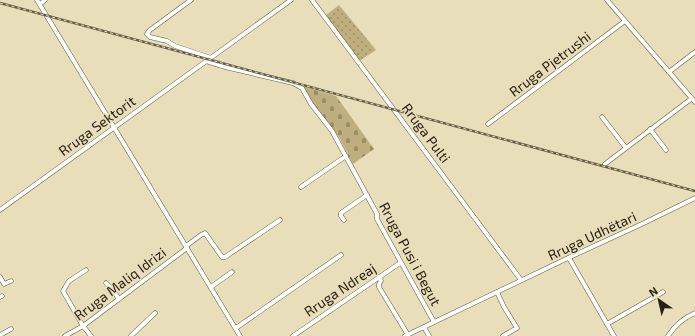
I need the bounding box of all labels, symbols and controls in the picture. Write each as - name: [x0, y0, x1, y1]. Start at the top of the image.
- street label: Rruga Pjetrushi: [506, 27, 594, 100]
- street label: Rruga Sektorit: [55, 92, 139, 159]
- street label: Rruga Pulti: [399, 100, 454, 166]
- street label: Rruga Pusi i Begut: [376, 199, 445, 308]
- street label: Rruga Udhëtari: [545, 208, 639, 264]
- street label: Rruga Maliq Idrizi: [70, 243, 169, 324]
- street label: Rruga Ndreaj: [301, 259, 379, 320]
- north arrow: [639, 280, 679, 320]
- text: N: [646, 284, 660, 299]

